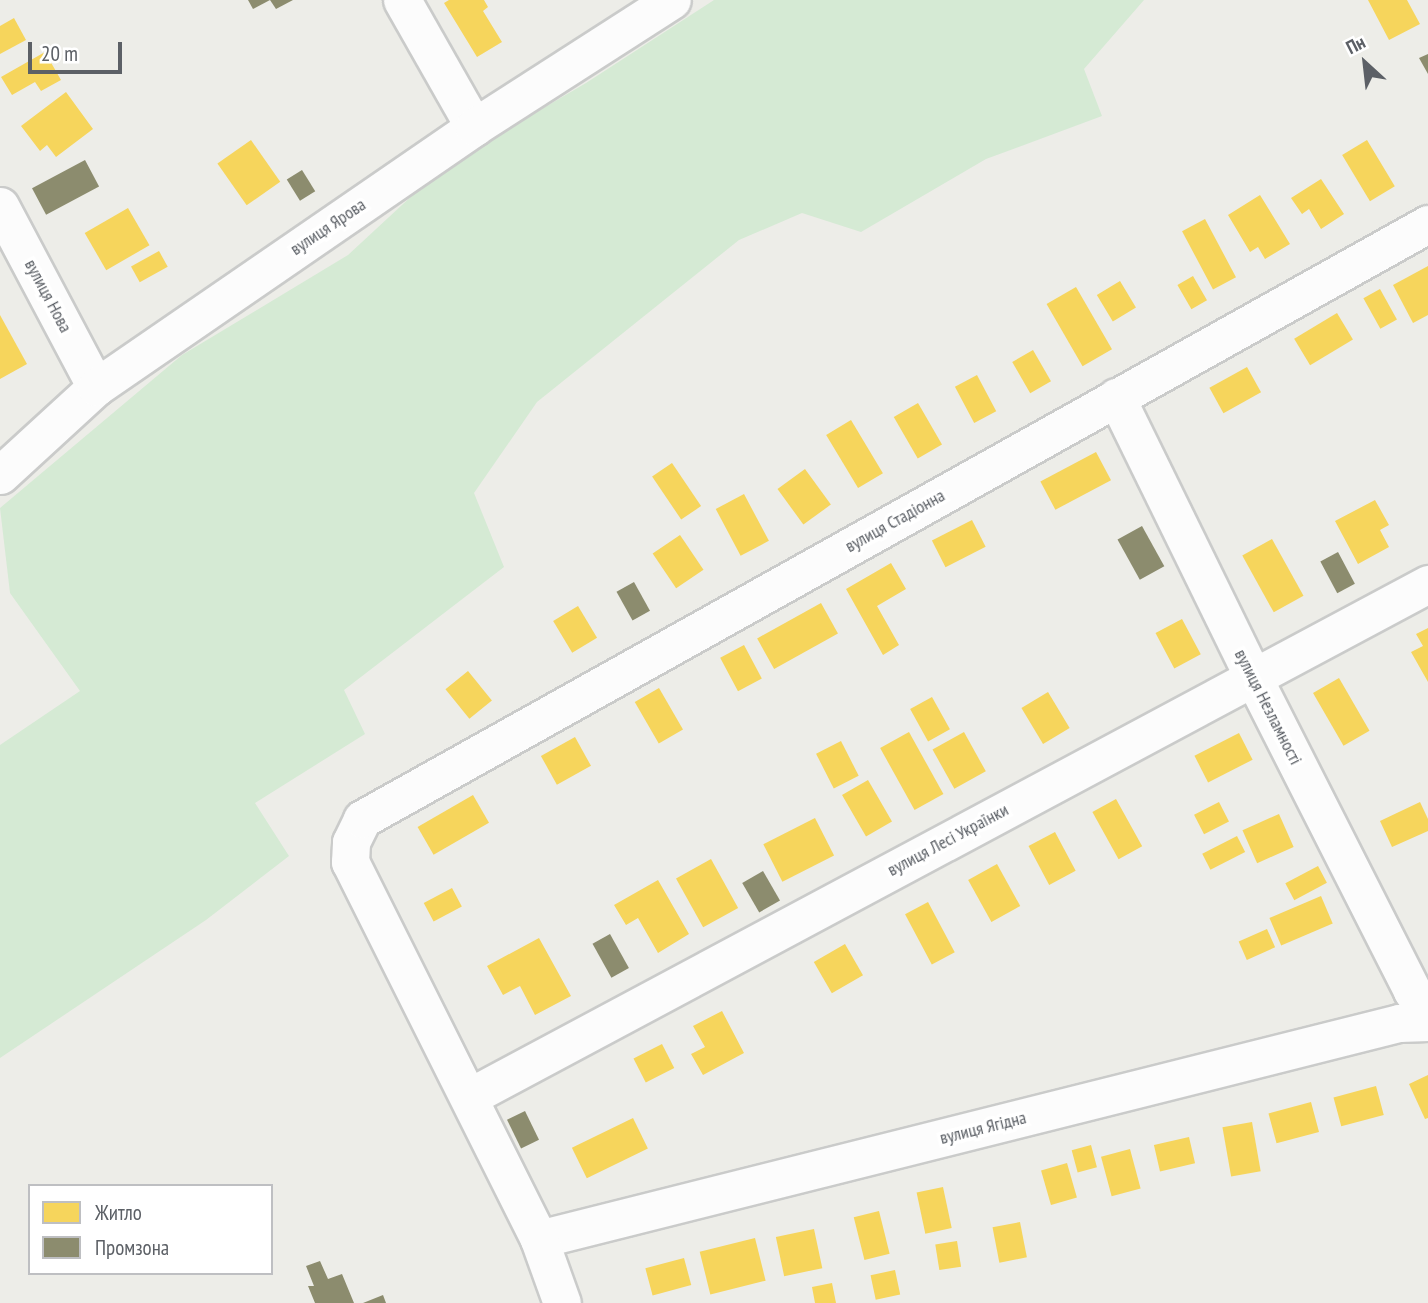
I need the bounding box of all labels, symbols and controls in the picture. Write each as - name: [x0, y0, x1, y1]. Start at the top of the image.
- scale bar: [32, 28, 126, 72]
- north arrow: [1330, 28, 1400, 98]
- text: Пн: [1342, 29, 1369, 59]
- text: 20 m: [41, 40, 78, 67]
- street label: вулиця Ярова: [286, 194, 370, 260]
- street label: вулиця Нова: [20, 256, 76, 336]
- street label: вулиця Стадіонна: [841, 485, 949, 557]
- street label: вулиця Незламності: [1230, 646, 1306, 768]
- street label: вулиця Лесі Українки: [884, 799, 1012, 881]
- street label: вулиця Ягідна: [938, 1107, 1028, 1149]
- legend: [28, 1184, 273, 1275]
- text: Житло: [95, 1199, 142, 1226]
- text: Промзона: [95, 1234, 169, 1261]

